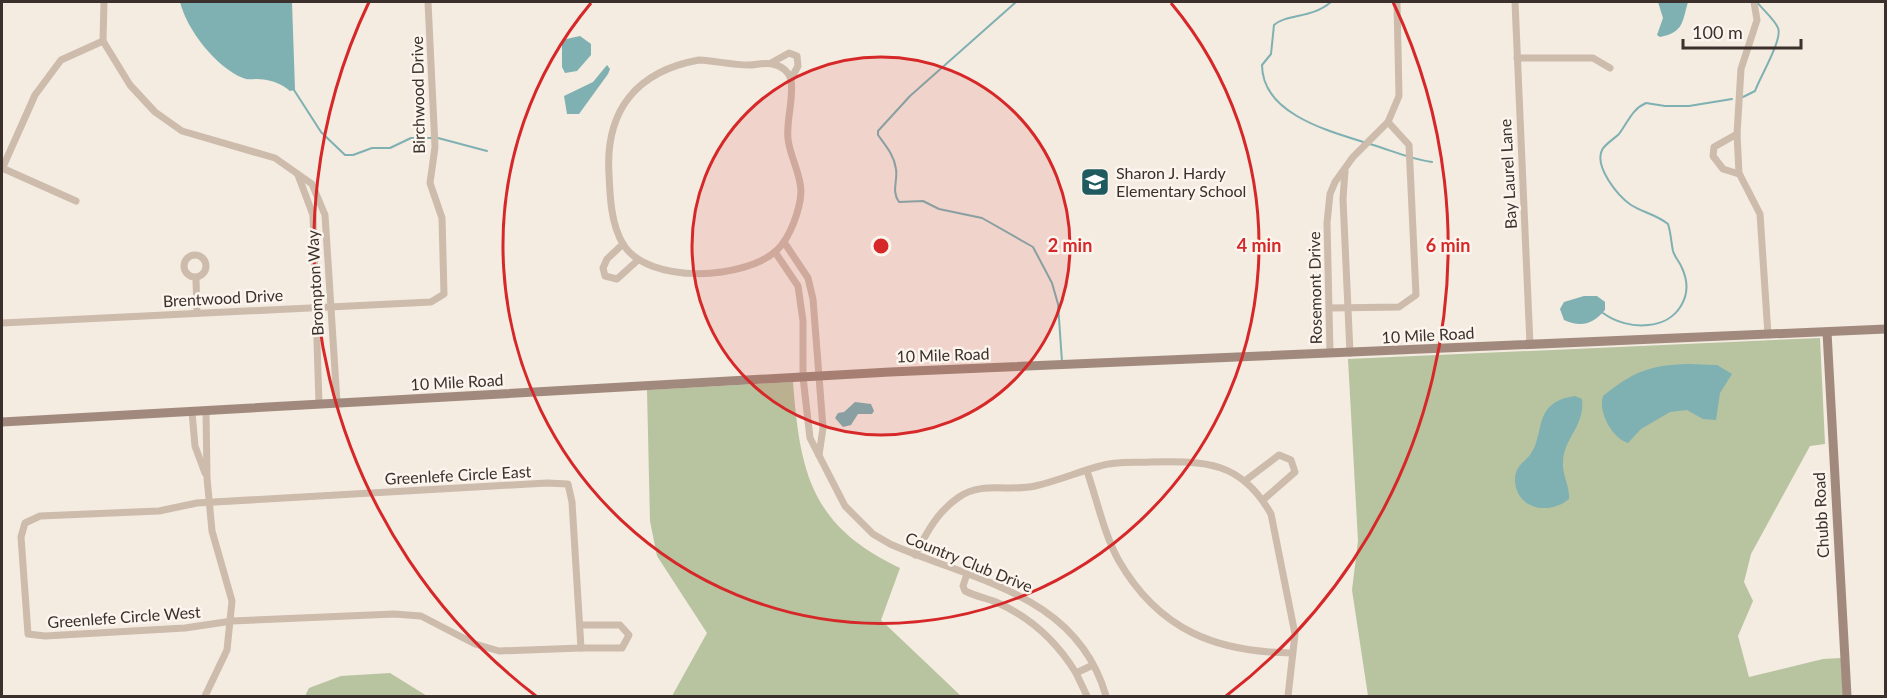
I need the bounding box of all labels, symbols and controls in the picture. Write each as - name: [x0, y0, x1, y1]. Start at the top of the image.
- scale bar: [1683, 12, 1802, 50]
- text: 100 m: [1692, 21, 1743, 43]
- street label: Birchwood Drive: [407, 36, 428, 154]
- street label: Bay Laurel Lane: [1495, 118, 1520, 230]
- place label: Sharon J. Hardy Elementary School: [1116, 163, 1246, 200]
- school or university icon: Sharon J. Hardy Elementary School: [1079, 166, 1111, 198]
- street label: Brompton Way: [302, 229, 327, 336]
- street label: Rosemont Drive: [1304, 231, 1325, 345]
- text: 2 min: [1048, 234, 1092, 256]
- text: 4 min: [1237, 234, 1281, 256]
- text: 6 min: [1426, 234, 1470, 256]
- centre of rings: [871, 236, 891, 256]
- street label: Brentwood Drive: [162, 285, 284, 310]
- street label: 10 Mile Road: [1381, 323, 1475, 346]
- street label: 10 Mile Road: [896, 343, 990, 366]
- street label: 10 Mile Road: [410, 370, 504, 393]
- street label: Greenlefe Circle East: [384, 461, 532, 488]
- street label: Chubb Road: [1809, 472, 1832, 558]
- street label: Country Club Drive: [903, 527, 1036, 596]
- street label: Greenlefe Circle West: [47, 602, 201, 631]

